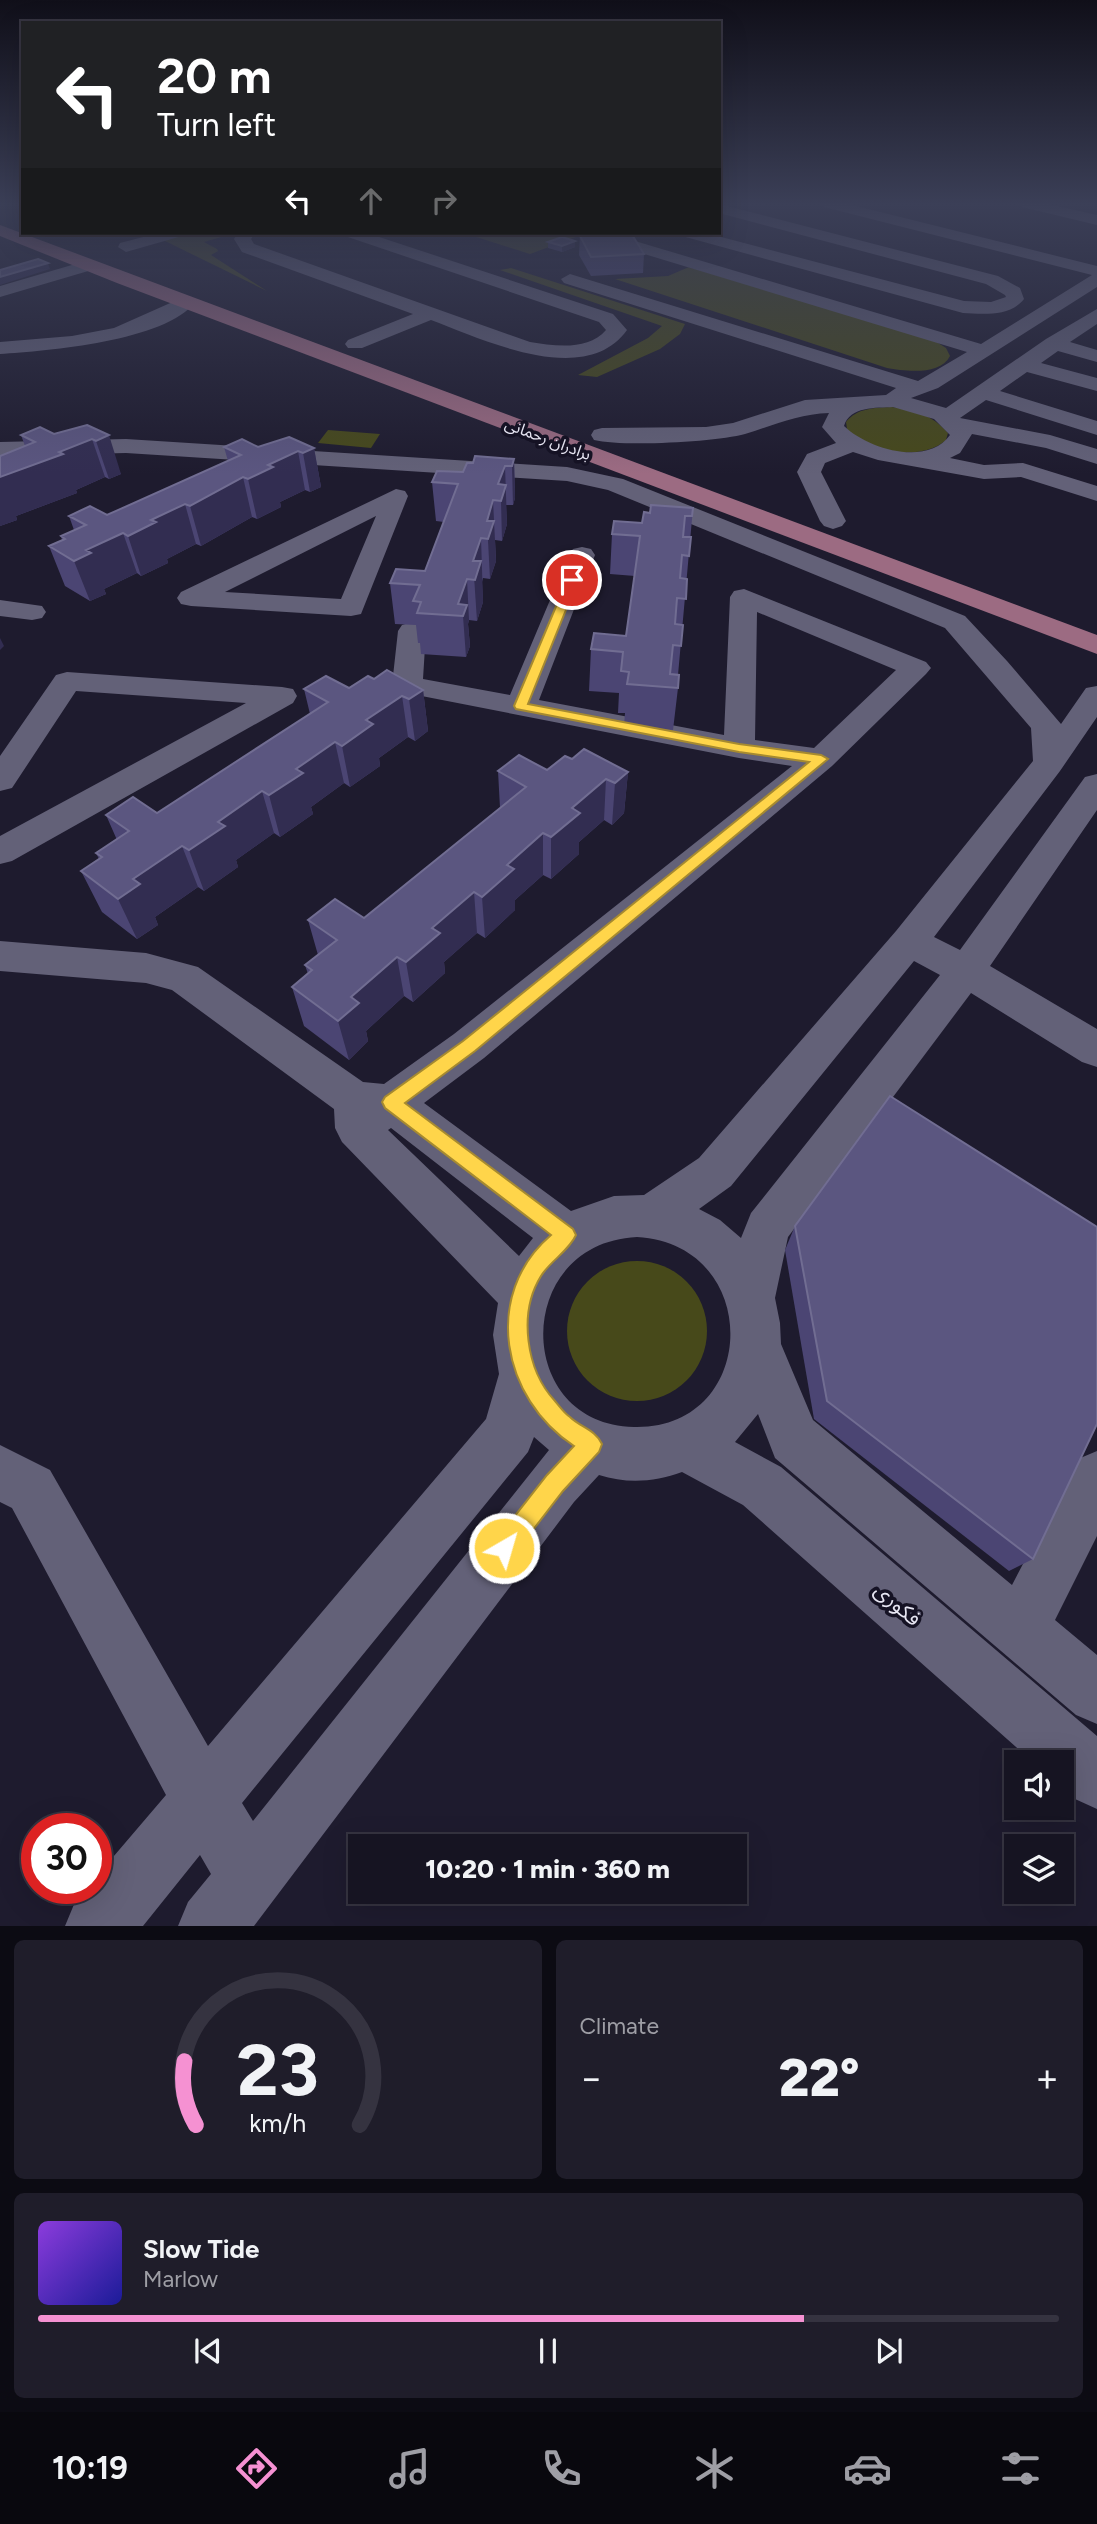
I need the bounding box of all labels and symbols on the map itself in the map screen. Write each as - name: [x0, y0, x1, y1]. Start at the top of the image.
- street label: برادران رحمانی: [502, 414, 594, 464]
- pin: [542, 550, 602, 610]
- position arrow: [467, 1511, 541, 1585]
- street label: فکوری: [870, 1577, 926, 1631]
- speed limit sign: 30: [21, 1813, 112, 1904]

